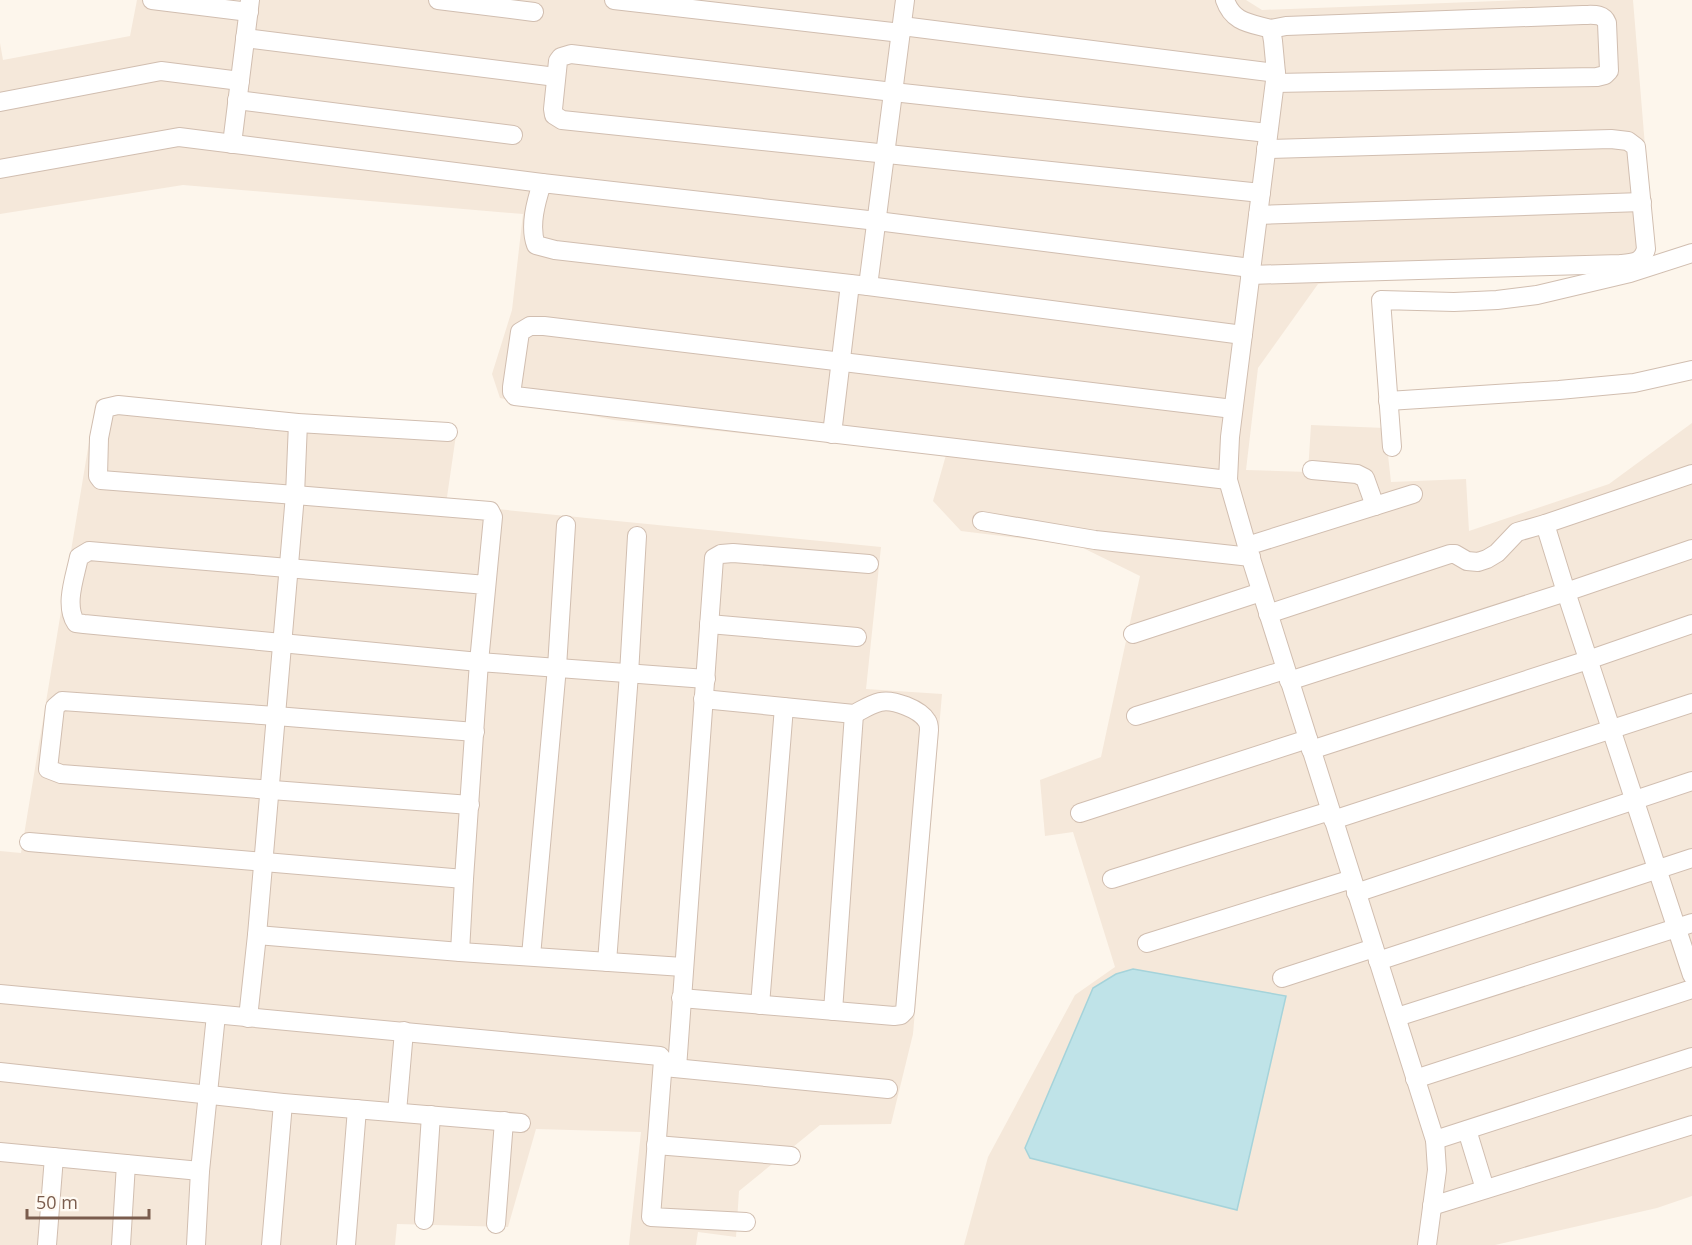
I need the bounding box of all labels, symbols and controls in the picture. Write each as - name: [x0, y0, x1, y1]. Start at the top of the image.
- scale bar: [27, 1182, 148, 1220]
- text: 50 m: [36, 1190, 78, 1214]

